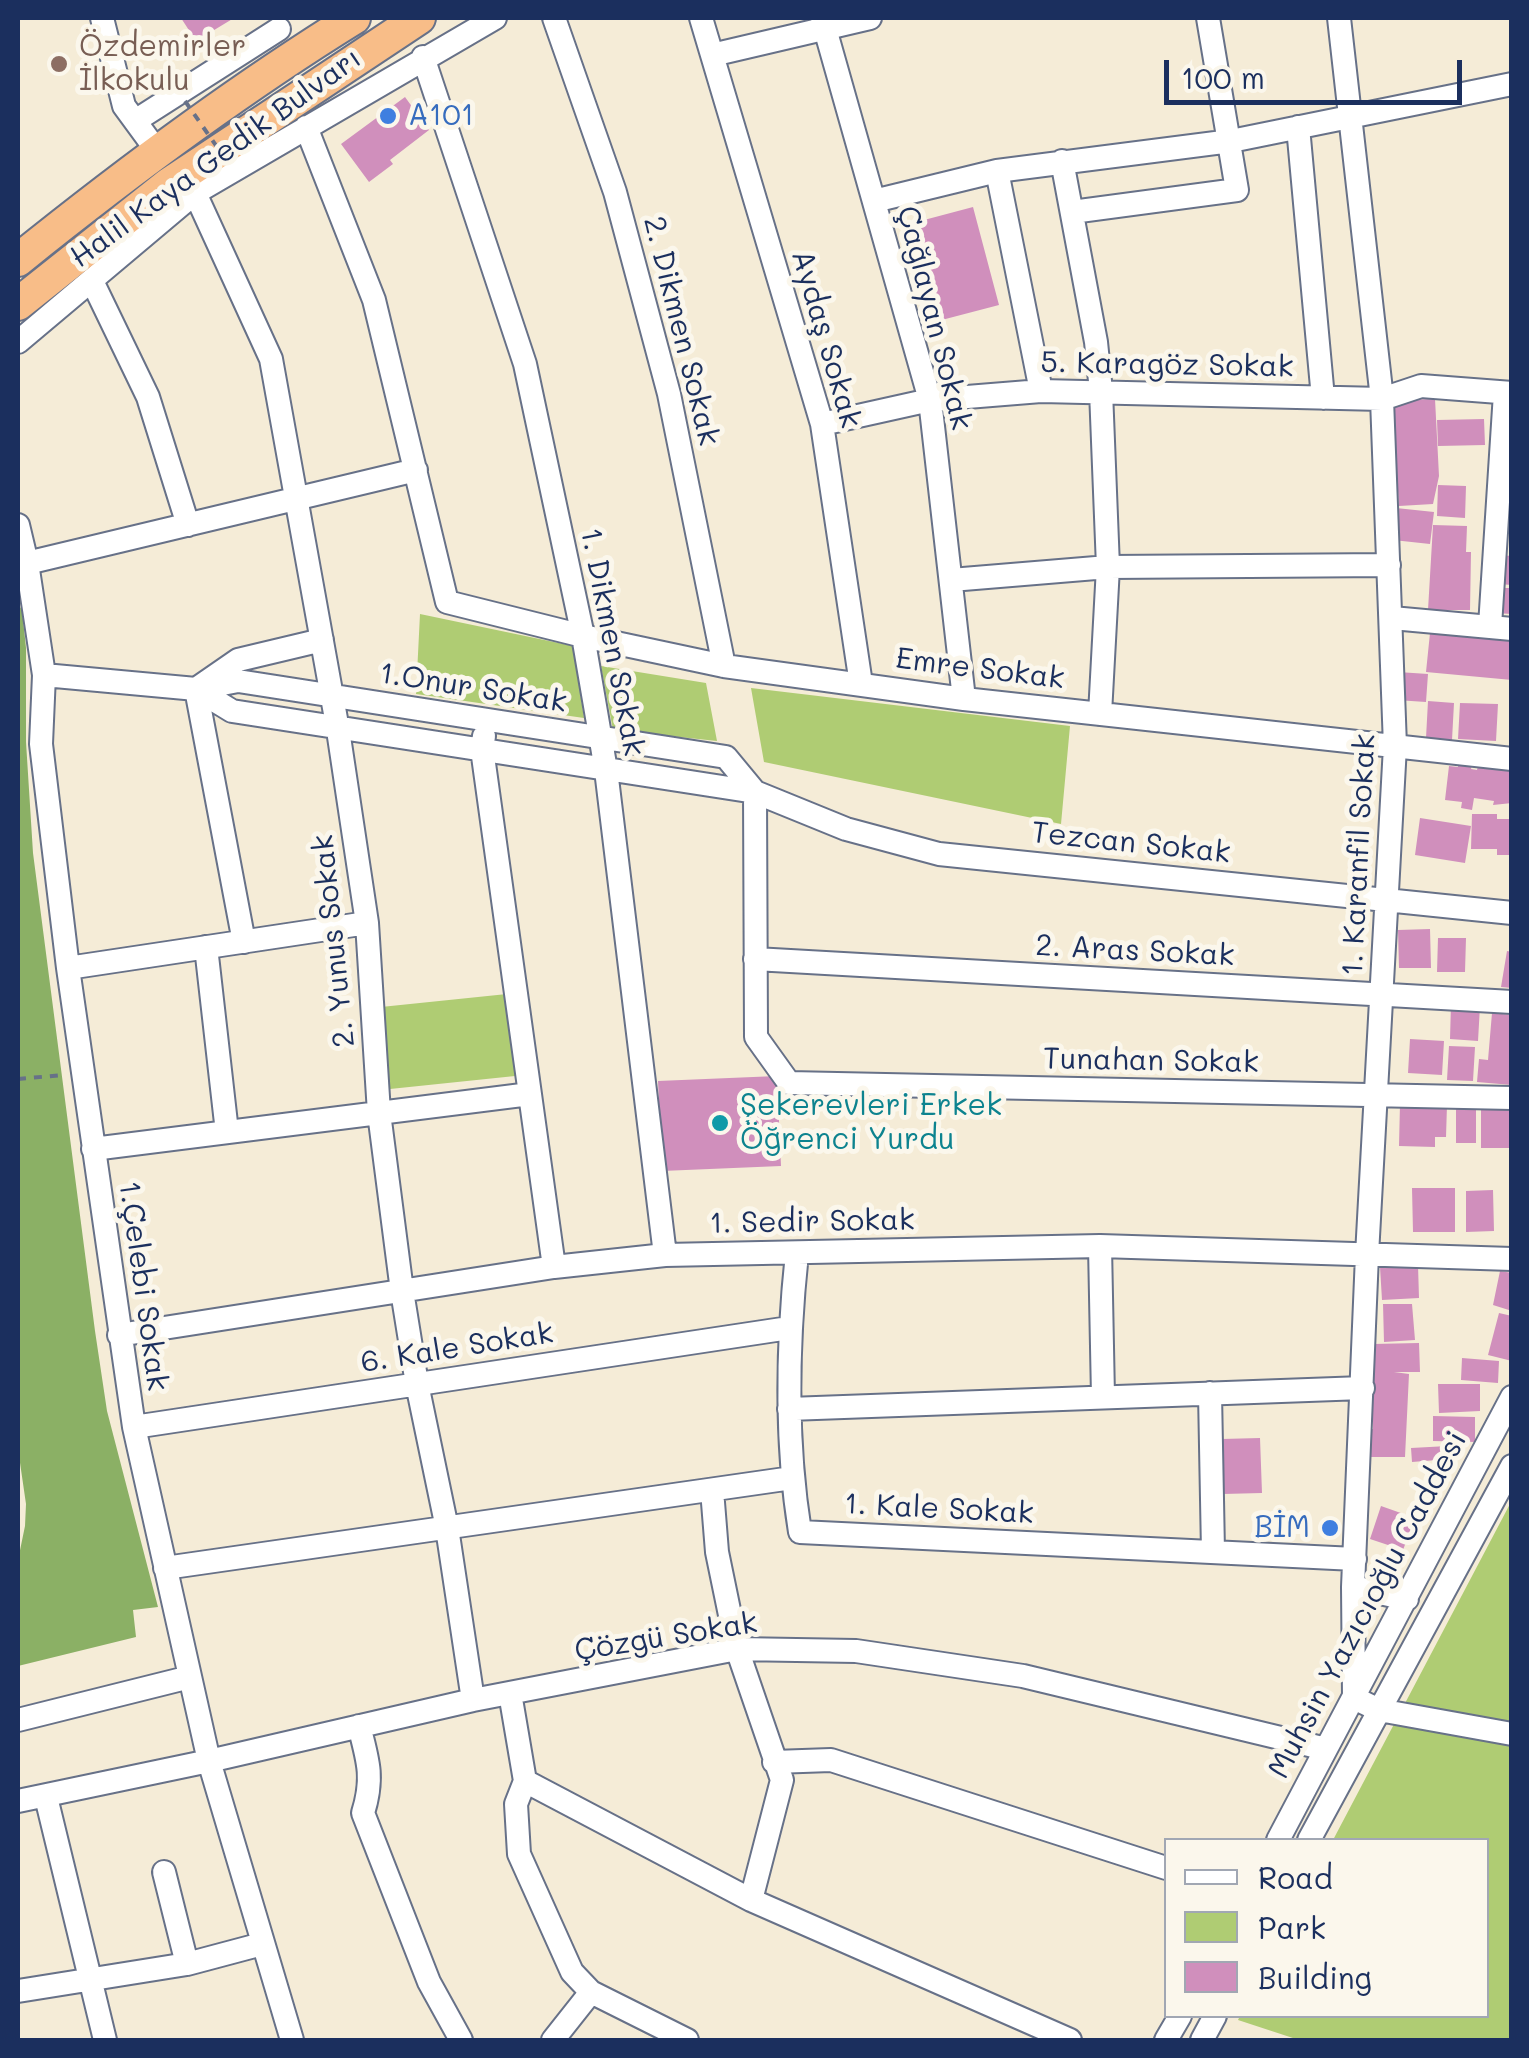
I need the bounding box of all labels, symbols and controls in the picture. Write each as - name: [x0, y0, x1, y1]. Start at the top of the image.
- place label: Özdemirler İlkokulu: [79, 29, 246, 100]
- street label: Halil Kaya Gedik Bulvarı: [63, 40, 369, 276]
- scale bar: [1169, 40, 1466, 102]
- marker: Özdemirler İlkokulu: [48, 53, 70, 75]
- text: 100 m: [1181, 57, 1265, 97]
- place label: A101: [408, 98, 474, 134]
- marker: A101: [377, 105, 399, 127]
- street label: Çağlayan Sokak: [889, 202, 979, 434]
- street label: 2. Dikmen Sokak: [635, 213, 727, 449]
- street label: Aydaş Sokak: [783, 246, 869, 432]
- street label: 5. Karagöz Sokak: [1040, 345, 1294, 385]
- street label: 1. Dikmen Sokak: [572, 525, 652, 759]
- street label: Emre Sokak: [894, 641, 1066, 697]
- street label: 1.Onur Sokak: [377, 655, 569, 721]
- street label: 1. Karanfil Sokak: [1335, 733, 1383, 977]
- street label: Tezcan Sokak: [1030, 815, 1232, 871]
- street label: 2. Yunus Sokak: [305, 833, 363, 1049]
- street label: 2. Aras Sokak: [1035, 928, 1235, 974]
- street label: Tunahan Sokak: [1043, 1041, 1259, 1081]
- place label: Şekerevleri Erkek Öğrenci Yurdu: [740, 1088, 1002, 1158]
- marker: Şekerevleri Erkek Öğrenci Yurdu: [709, 1112, 731, 1134]
- street label: 1.Çelebi Sokak: [110, 1179, 176, 1393]
- street label: 1. Sedir Sokak: [709, 1202, 915, 1242]
- street label: 6. Kale Sokak: [358, 1315, 556, 1381]
- street label: Muhsin Yazıcıoğlu Caddesi: [1261, 1425, 1475, 1785]
- street label: 1. Kale Sokak: [843, 1486, 1035, 1532]
- place label: BİM: [1254, 1510, 1310, 1546]
- marker: BİM: [1319, 1517, 1341, 1539]
- street label: Çözgü Sokak: [572, 1605, 760, 1669]
- legend: [1164, 1838, 1489, 2018]
- text: Road: [1258, 1857, 1333, 1897]
- text: Park: [1258, 1907, 1326, 1947]
- text: Building: [1258, 1957, 1372, 1997]

